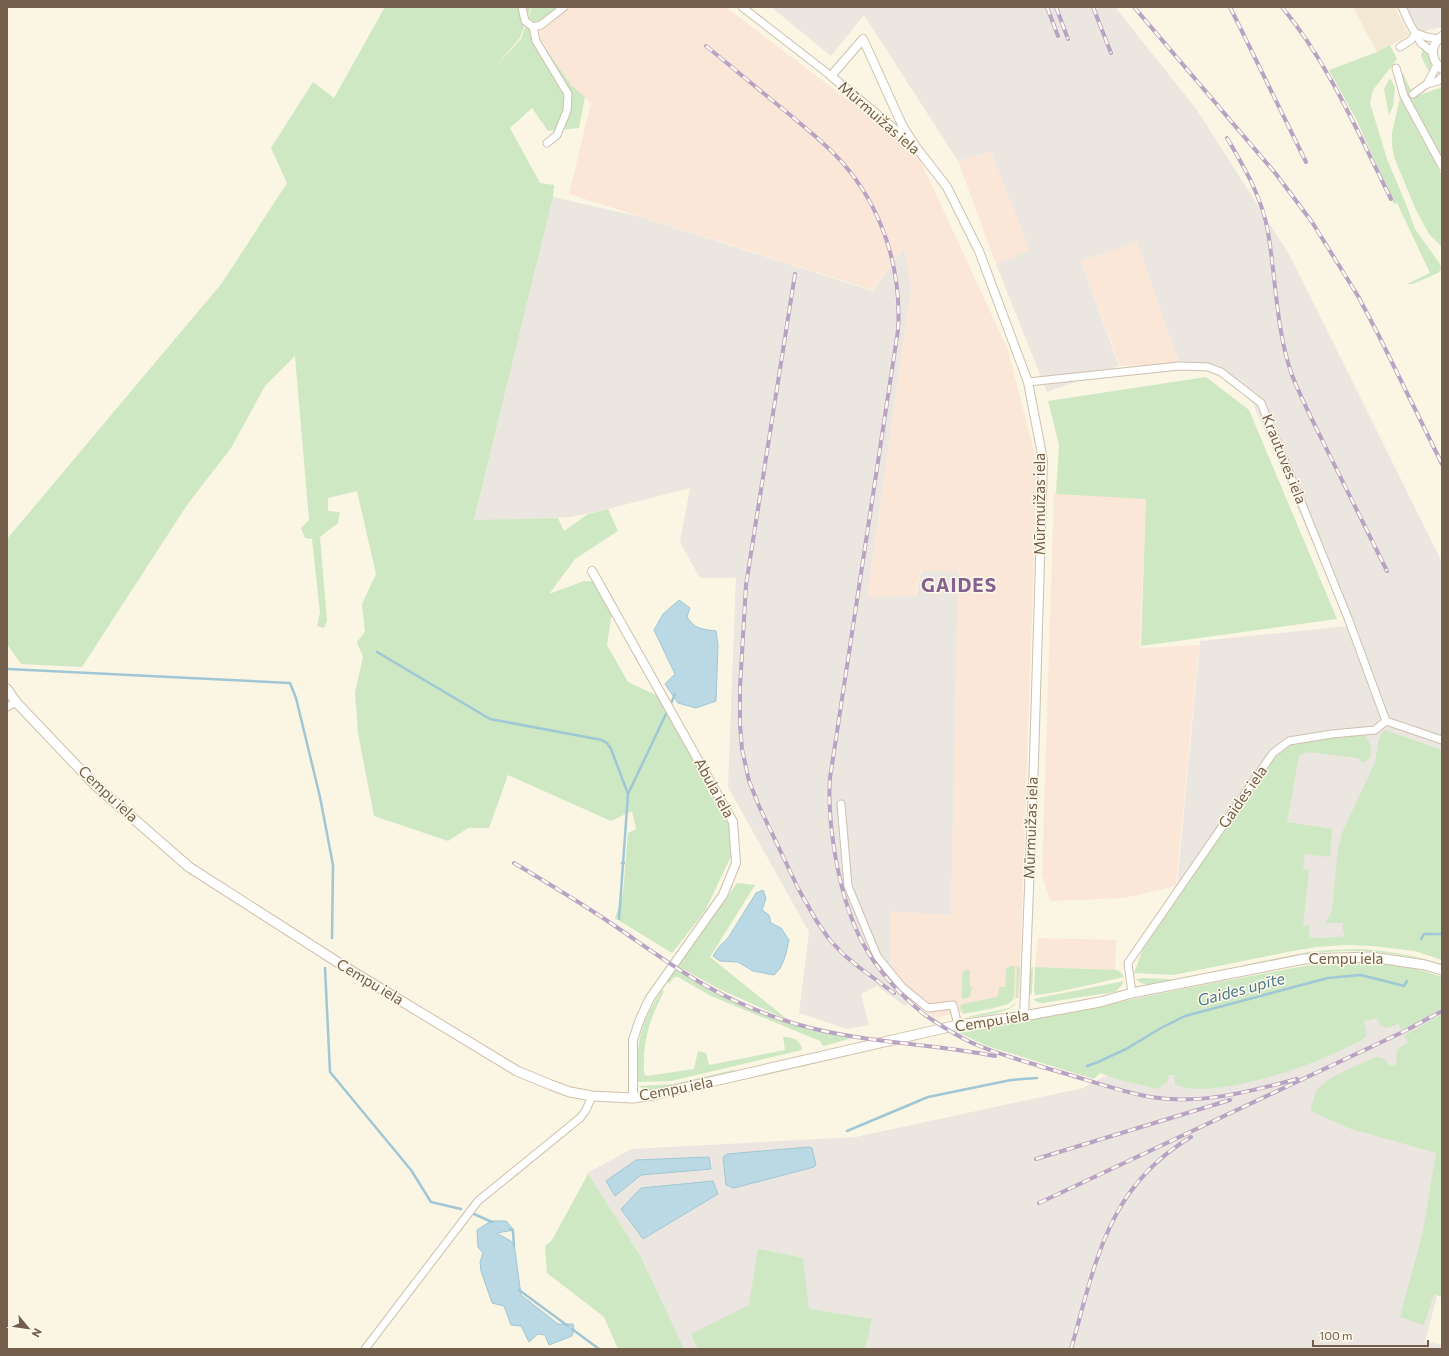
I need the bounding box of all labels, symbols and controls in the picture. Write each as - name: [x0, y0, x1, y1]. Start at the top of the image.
- street label: Mūrmuižas iela: [835, 77, 924, 158]
- street label: Krautuves iela: [1259, 411, 1311, 506]
- street label: Mūrmuižas iela: [1030, 453, 1048, 555]
- district label: GAIDES: [921, 573, 997, 596]
- street label: Abula iela: [691, 754, 739, 821]
- street label: Cempu iela: [75, 761, 142, 825]
- street label: Gaides iela: [1214, 762, 1270, 831]
- street label: Mūrmuižas iela: [1019, 776, 1041, 879]
- street label: Cempu iela: [1309, 949, 1383, 967]
- street label: Cempu iela: [334, 954, 407, 1008]
- water label: Gaides upīte: [1195, 968, 1287, 1009]
- street label: Cempu iela: [953, 1005, 1030, 1035]
- street label: Cempu iela: [637, 1072, 714, 1104]
- north arrow: [8, 1308, 48, 1348]
- scale bar: [1313, 1322, 1428, 1348]
- text: N: [29, 1326, 45, 1340]
- text: 100 m: [1319, 1328, 1353, 1342]

